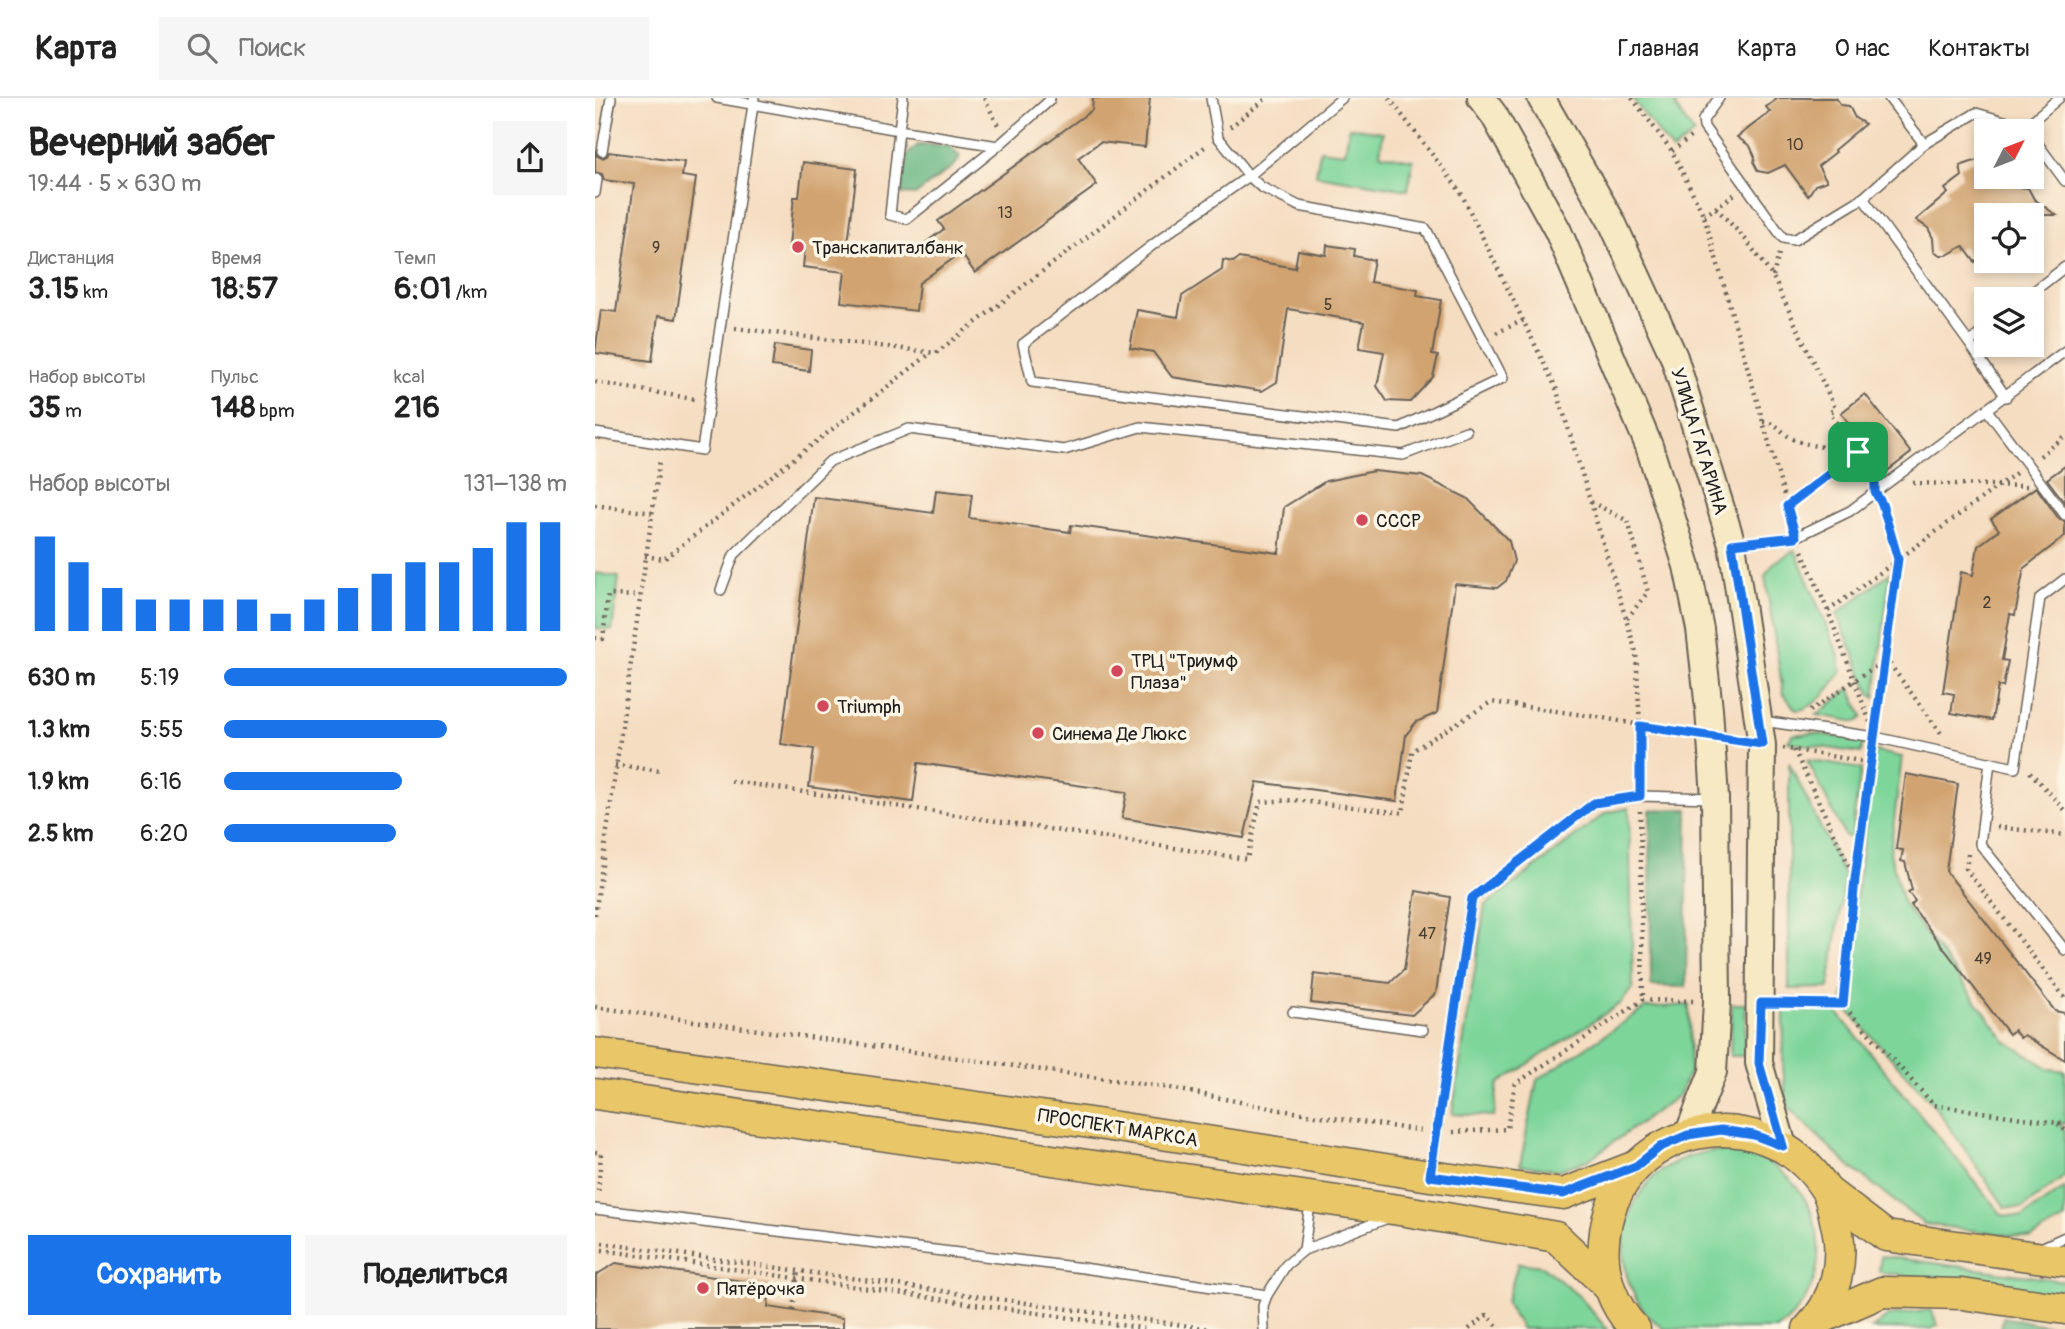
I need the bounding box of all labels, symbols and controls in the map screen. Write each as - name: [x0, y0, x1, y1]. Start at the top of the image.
- search box: [159, 17, 649, 80]
- text: Карта: [35, 28, 117, 69]
- icon: search: [183, 29, 221, 67]
- text: Поиск: [239, 32, 307, 64]
- text: Главная: [1618, 34, 1699, 63]
- text: Карта: [1737, 34, 1797, 63]
- text: О нас: [1835, 34, 1890, 63]
- text: Контакты: [1928, 34, 2030, 63]
- text: Вечерний забег: [28, 119, 275, 167]
- north arrow: [1974, 119, 2044, 189]
- map controls: [1974, 119, 2044, 357]
- button: share: [493, 121, 567, 195]
- house number: 10: [1786, 135, 1804, 155]
- text: 19:44 · 5 × 630 m: [28, 169, 202, 198]
- house number: 13: [997, 203, 1013, 223]
- button: locate: [1974, 203, 2044, 273]
- place label: Транскапиталбанк: [812, 236, 964, 260]
- house number: 9: [652, 238, 660, 258]
- marker: Транскапиталбанк: [790, 239, 806, 255]
- text: Дистанция: [28, 246, 114, 270]
- text: Время: [211, 246, 262, 270]
- text: Темп: [394, 246, 436, 270]
- text: 3.15: [28, 270, 79, 307]
- text: 18:57: [211, 270, 278, 307]
- text: 6:01: [394, 270, 452, 307]
- text: km: [79, 280, 108, 304]
- text: /km: [452, 280, 487, 304]
- button: layers: [1974, 287, 2044, 357]
- house number: 5: [1324, 295, 1332, 315]
- text: Набор высоты: [28, 365, 146, 389]
- text: Пульс: [211, 365, 259, 389]
- text: kcal: [394, 365, 425, 389]
- street label: УЛИЦА ГАГАРИНА: [1665, 365, 1733, 518]
- text: 35: [28, 389, 61, 426]
- text: 148: [211, 389, 255, 426]
- text: 216: [394, 389, 440, 426]
- text: m: [61, 399, 82, 423]
- text: bpm: [255, 399, 295, 423]
- pin: [1828, 422, 1888, 482]
- icon: arrive: [1839, 433, 1877, 471]
- text: Набор высоты: [28, 469, 170, 498]
- text: 131–138 m: [464, 469, 567, 498]
- place label: СССР: [1376, 509, 1421, 533]
- marker: СССР: [1354, 512, 1370, 528]
- house number: 2: [1983, 593, 1992, 613]
- place label: ТРЦ "Триумф Плаза": [1131, 649, 1238, 695]
- text: 630 m: [28, 663, 95, 692]
- text: 5:19: [140, 663, 179, 692]
- marker: ТРЦ "Триумф Плаза": [1109, 663, 1125, 679]
- place label: Triumph: [837, 695, 901, 719]
- marker: Triumph: [815, 698, 831, 714]
- text: 1.3 km: [28, 715, 90, 744]
- text: 5:55: [140, 715, 184, 744]
- place label: Синема Де Люкс: [1052, 722, 1187, 746]
- marker: Синема Де Люкс: [1030, 725, 1046, 741]
- text: 1.9 km: [28, 767, 89, 796]
- text: 6:16: [140, 767, 182, 796]
- text: 2.5 km: [28, 819, 93, 848]
- text: 6:20: [140, 819, 188, 848]
- house number: 47: [1418, 924, 1436, 944]
- house number: 49: [1974, 949, 1992, 969]
- street label: ПРОСПЕКТ МАРКСА: [1036, 1103, 1200, 1153]
- button: Сохранить: [28, 1235, 291, 1315]
- button: Поделиться: [305, 1235, 567, 1315]
- place label: Пятёрочка: [717, 1277, 805, 1301]
- marker: Пятёрочка: [695, 1280, 711, 1296]

